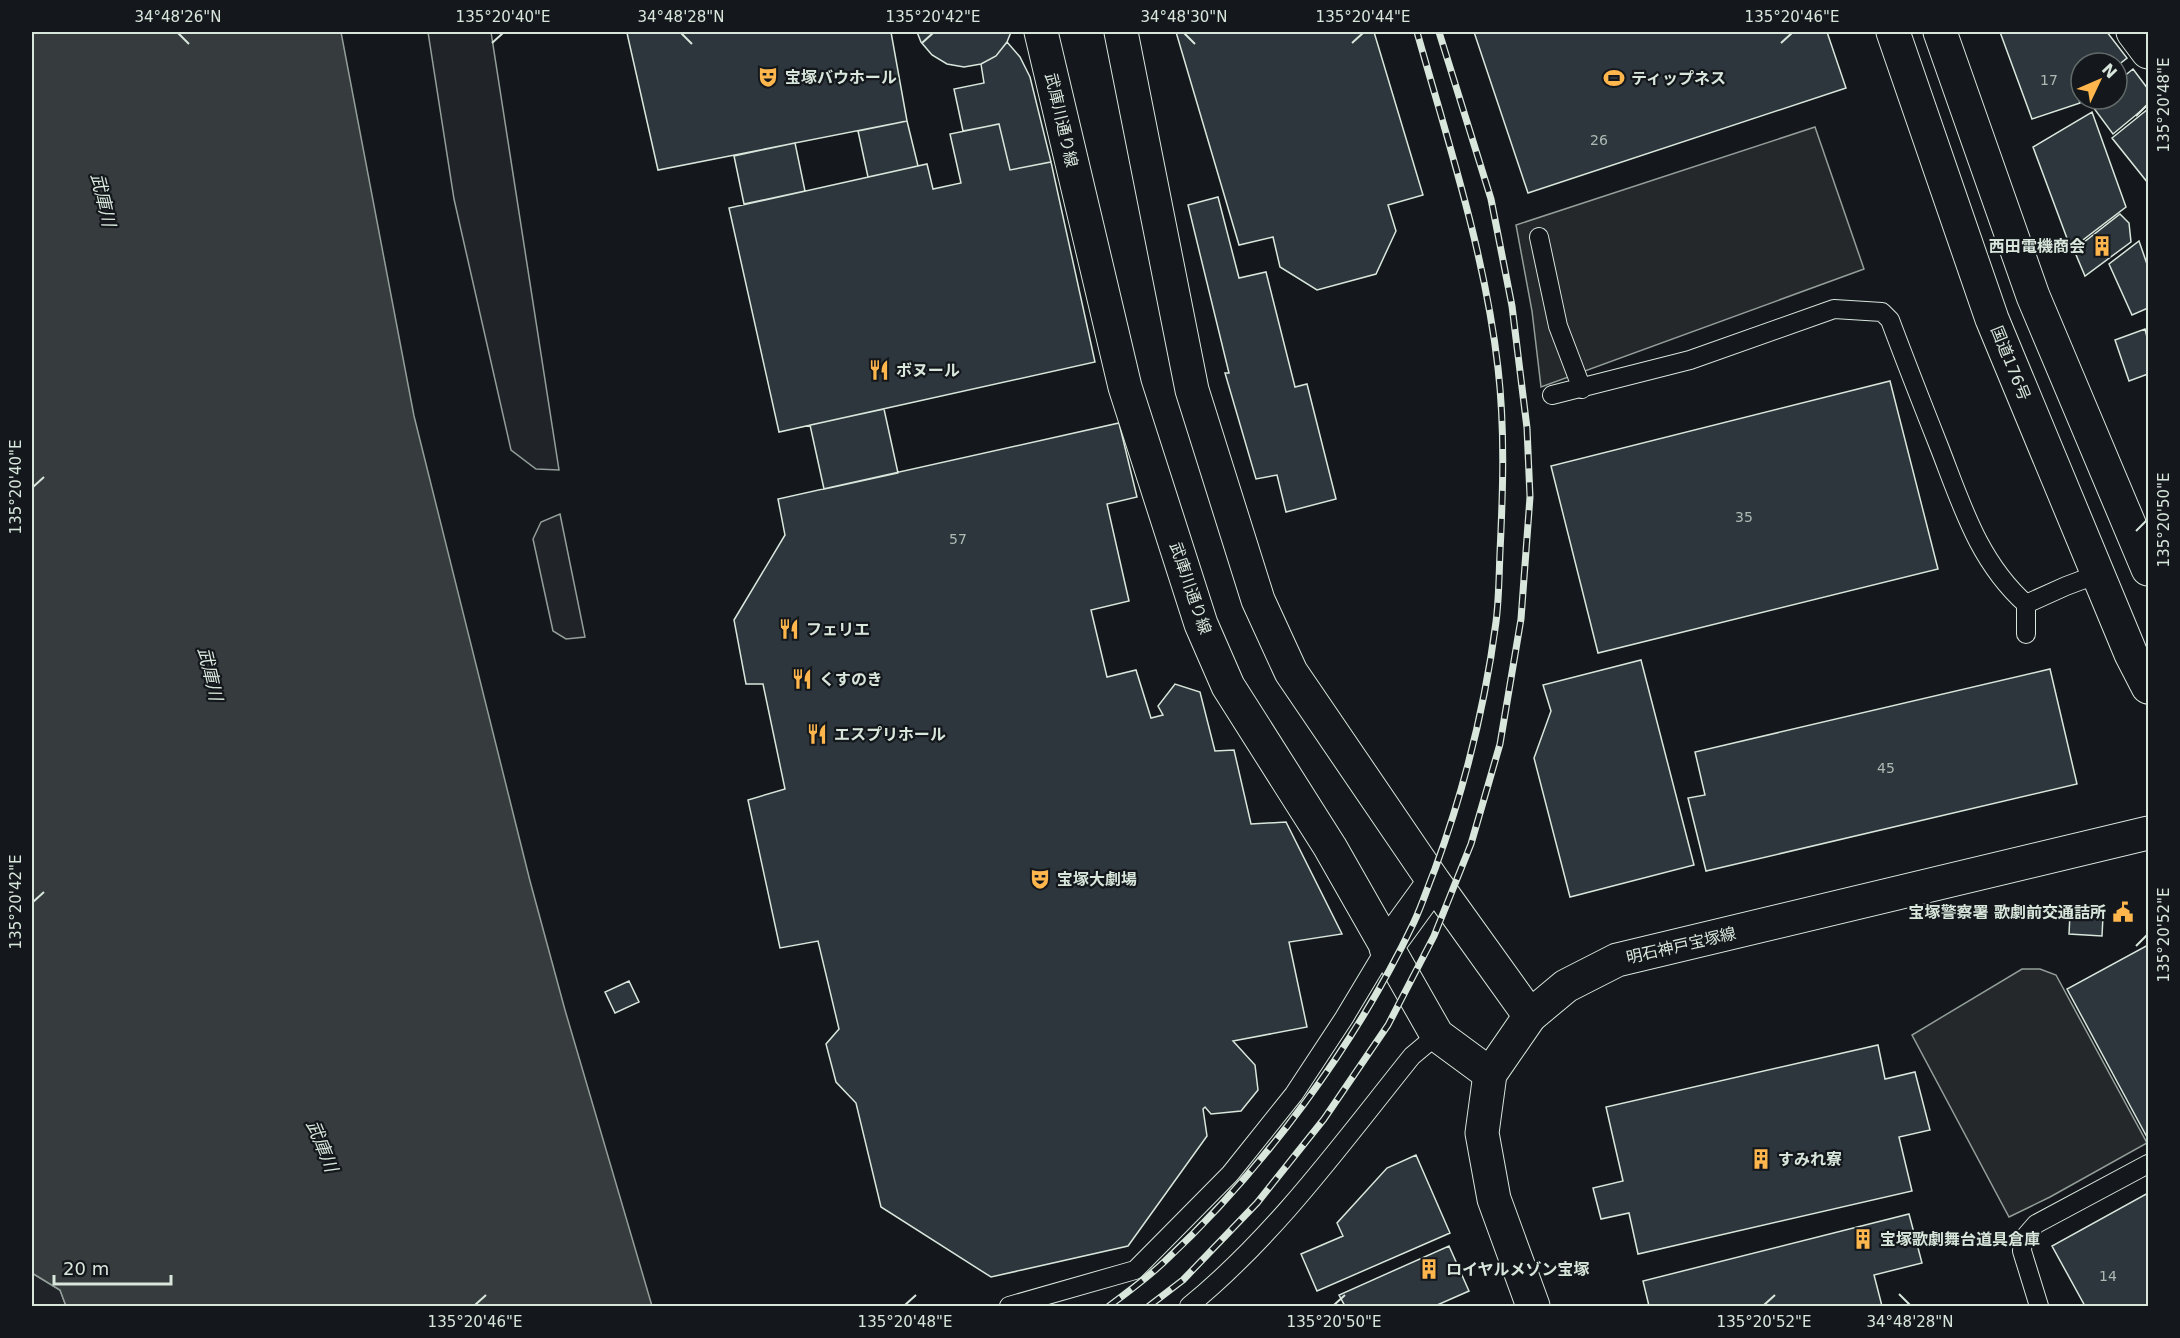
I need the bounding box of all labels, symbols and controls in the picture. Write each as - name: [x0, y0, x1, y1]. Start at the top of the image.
- text: 34°48'26"N: [134, 8, 222, 26]
- text: 135°20'40"E: [456, 8, 550, 26]
- text: 34°48'28"N: [637, 8, 725, 26]
- text: 135°20'42"E: [886, 8, 980, 26]
- text: 34°48'30"N: [1140, 8, 1228, 26]
- text: 135°20'44"E: [1316, 8, 1410, 26]
- text: 135°20'46"E: [1745, 8, 1839, 26]
- north arrow: [2069, 51, 2129, 111]
- text: 135°20'48"E: [2155, 58, 2173, 152]
- text: N: [2098, 60, 2121, 82]
- theatre icon: 宝塚バウホール: [756, 65, 780, 89]
- sports icon: ティップネス: [1602, 66, 1626, 90]
- place label: 宝塚バウホール: [785, 68, 897, 87]
- place label: ティップネス: [1631, 69, 1726, 88]
- street label: 武庫川通り線: [1041, 71, 1082, 169]
- house number: 17: [2040, 72, 2058, 88]
- house number: 26: [1590, 132, 1608, 148]
- water label: 武庫川: [87, 171, 120, 231]
- building icon: 西田電機商会: [2090, 234, 2114, 258]
- place label: 西田電機商会: [1989, 237, 2085, 256]
- street label: 国道176号: [1987, 323, 2034, 403]
- restaurant icon: ボヌール: [867, 358, 891, 382]
- place label: ボヌール: [896, 361, 960, 380]
- text: 135°20'40"E: [7, 440, 25, 534]
- text: 135°20'50"E: [2155, 473, 2173, 567]
- house number: 35: [1735, 509, 1753, 525]
- house number: 57: [949, 531, 967, 547]
- street label: 武庫川通り線: [1166, 540, 1215, 637]
- restaurant icon: フェリエ: [777, 617, 801, 641]
- place label: フェリエ: [806, 620, 870, 639]
- water label: 武庫川: [194, 645, 227, 705]
- restaurant icon: くすのき: [790, 667, 814, 691]
- place label: くすのき: [819, 670, 883, 689]
- restaurant icon: エスプリホール: [805, 722, 829, 746]
- place label: エスプリホール: [834, 725, 946, 744]
- house number: 45: [1877, 760, 1895, 776]
- text: 135°20'42"E: [7, 855, 25, 949]
- theatre icon: 宝塚大劇場: [1028, 867, 1052, 891]
- place label: 宝塚大劇場: [1057, 870, 1137, 889]
- text: 135°20'52"E: [2155, 888, 2173, 982]
- public building icon: 宝塚警察署 歌劇前交通詰所: [2111, 900, 2135, 924]
- place label: 宝塚警察署 歌劇前交通詰所: [1908, 903, 2106, 922]
- street label: 明石神戸宝塚線: [1624, 924, 1738, 967]
- water label: 武庫川: [303, 1117, 343, 1177]
- building icon: すみれ寮: [1749, 1147, 1773, 1171]
- place label: すみれ寮: [1778, 1150, 1842, 1169]
- building icon: 宝塚歌劇舞台道具倉庫: [1851, 1227, 1875, 1251]
- place label: 宝塚歌劇舞台道具倉庫: [1880, 1230, 2040, 1249]
- scale bar: [54, 1248, 171, 1286]
- building icon: ロイヤルメゾン宝塚: [1417, 1257, 1441, 1281]
- text: 20 m: [63, 1258, 109, 1279]
- place label: ロイヤルメゾン宝塚: [1446, 1260, 1590, 1279]
- house number: 14: [2099, 1268, 2117, 1284]
- text: 135°20'46"E: [428, 1313, 522, 1331]
- text: 135°20'48"E: [858, 1313, 952, 1331]
- text: 135°20'50"E: [1287, 1313, 1381, 1331]
- text: 135°20'52"E: [1717, 1313, 1811, 1331]
- text: 34°48'28"N: [1866, 1313, 1954, 1331]

